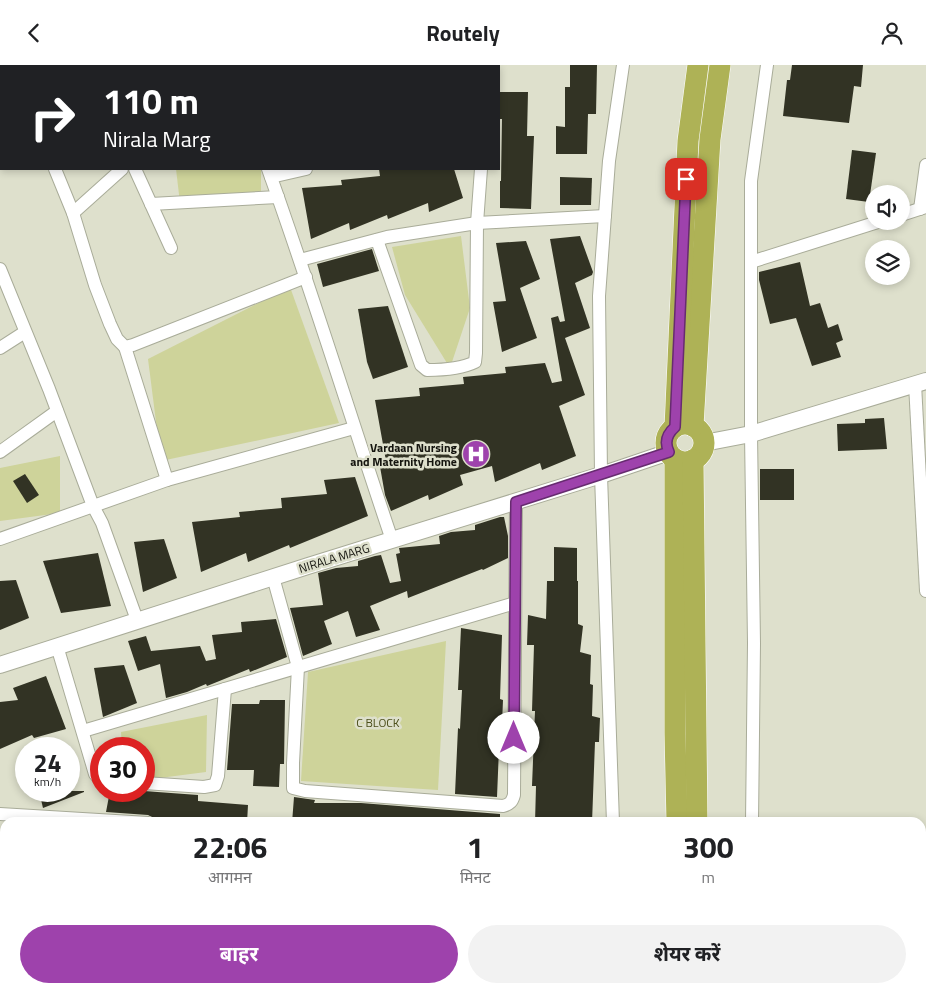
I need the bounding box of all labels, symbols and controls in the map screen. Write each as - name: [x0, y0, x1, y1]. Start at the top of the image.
- text: Routely: [426, 16, 500, 50]
- icon: back: [20, 19, 48, 47]
- icon: person: [878, 19, 906, 47]
- text: 110 m: [103, 74, 199, 128]
- icon: right: [20, 85, 85, 150]
- text: Nirala Marg: [103, 122, 211, 156]
- pin: [665, 158, 707, 200]
- icon: arrive: [672, 165, 700, 193]
- map controls: [865, 185, 910, 285]
- button: sound: [865, 185, 910, 230]
- button: layers: [865, 240, 910, 285]
- place label: Vardaan Nursing and Maternity Home: [350, 438, 458, 471]
- hospital icon: Vardaan Nursing and Maternity Home: [461, 439, 491, 469]
- street label: NIRALA MARG: [296, 538, 372, 578]
- position arrow: [487, 711, 539, 763]
- park label: C BLOCK: [356, 713, 400, 732]
- speed limit sign: 30: [90, 737, 155, 802]
- text: 24: [33, 744, 62, 782]
- text: km/h: [34, 772, 61, 791]
- text: 22:06: [193, 824, 267, 870]
- text: 1: [467, 824, 484, 870]
- text: 300: [683, 824, 733, 870]
- text: आगमन: [208, 865, 252, 889]
- text: मिनट: [460, 865, 491, 889]
- text: m: [702, 865, 715, 889]
- button: बाहर: [20, 925, 458, 983]
- button: शेयर करें: [468, 925, 906, 983]

